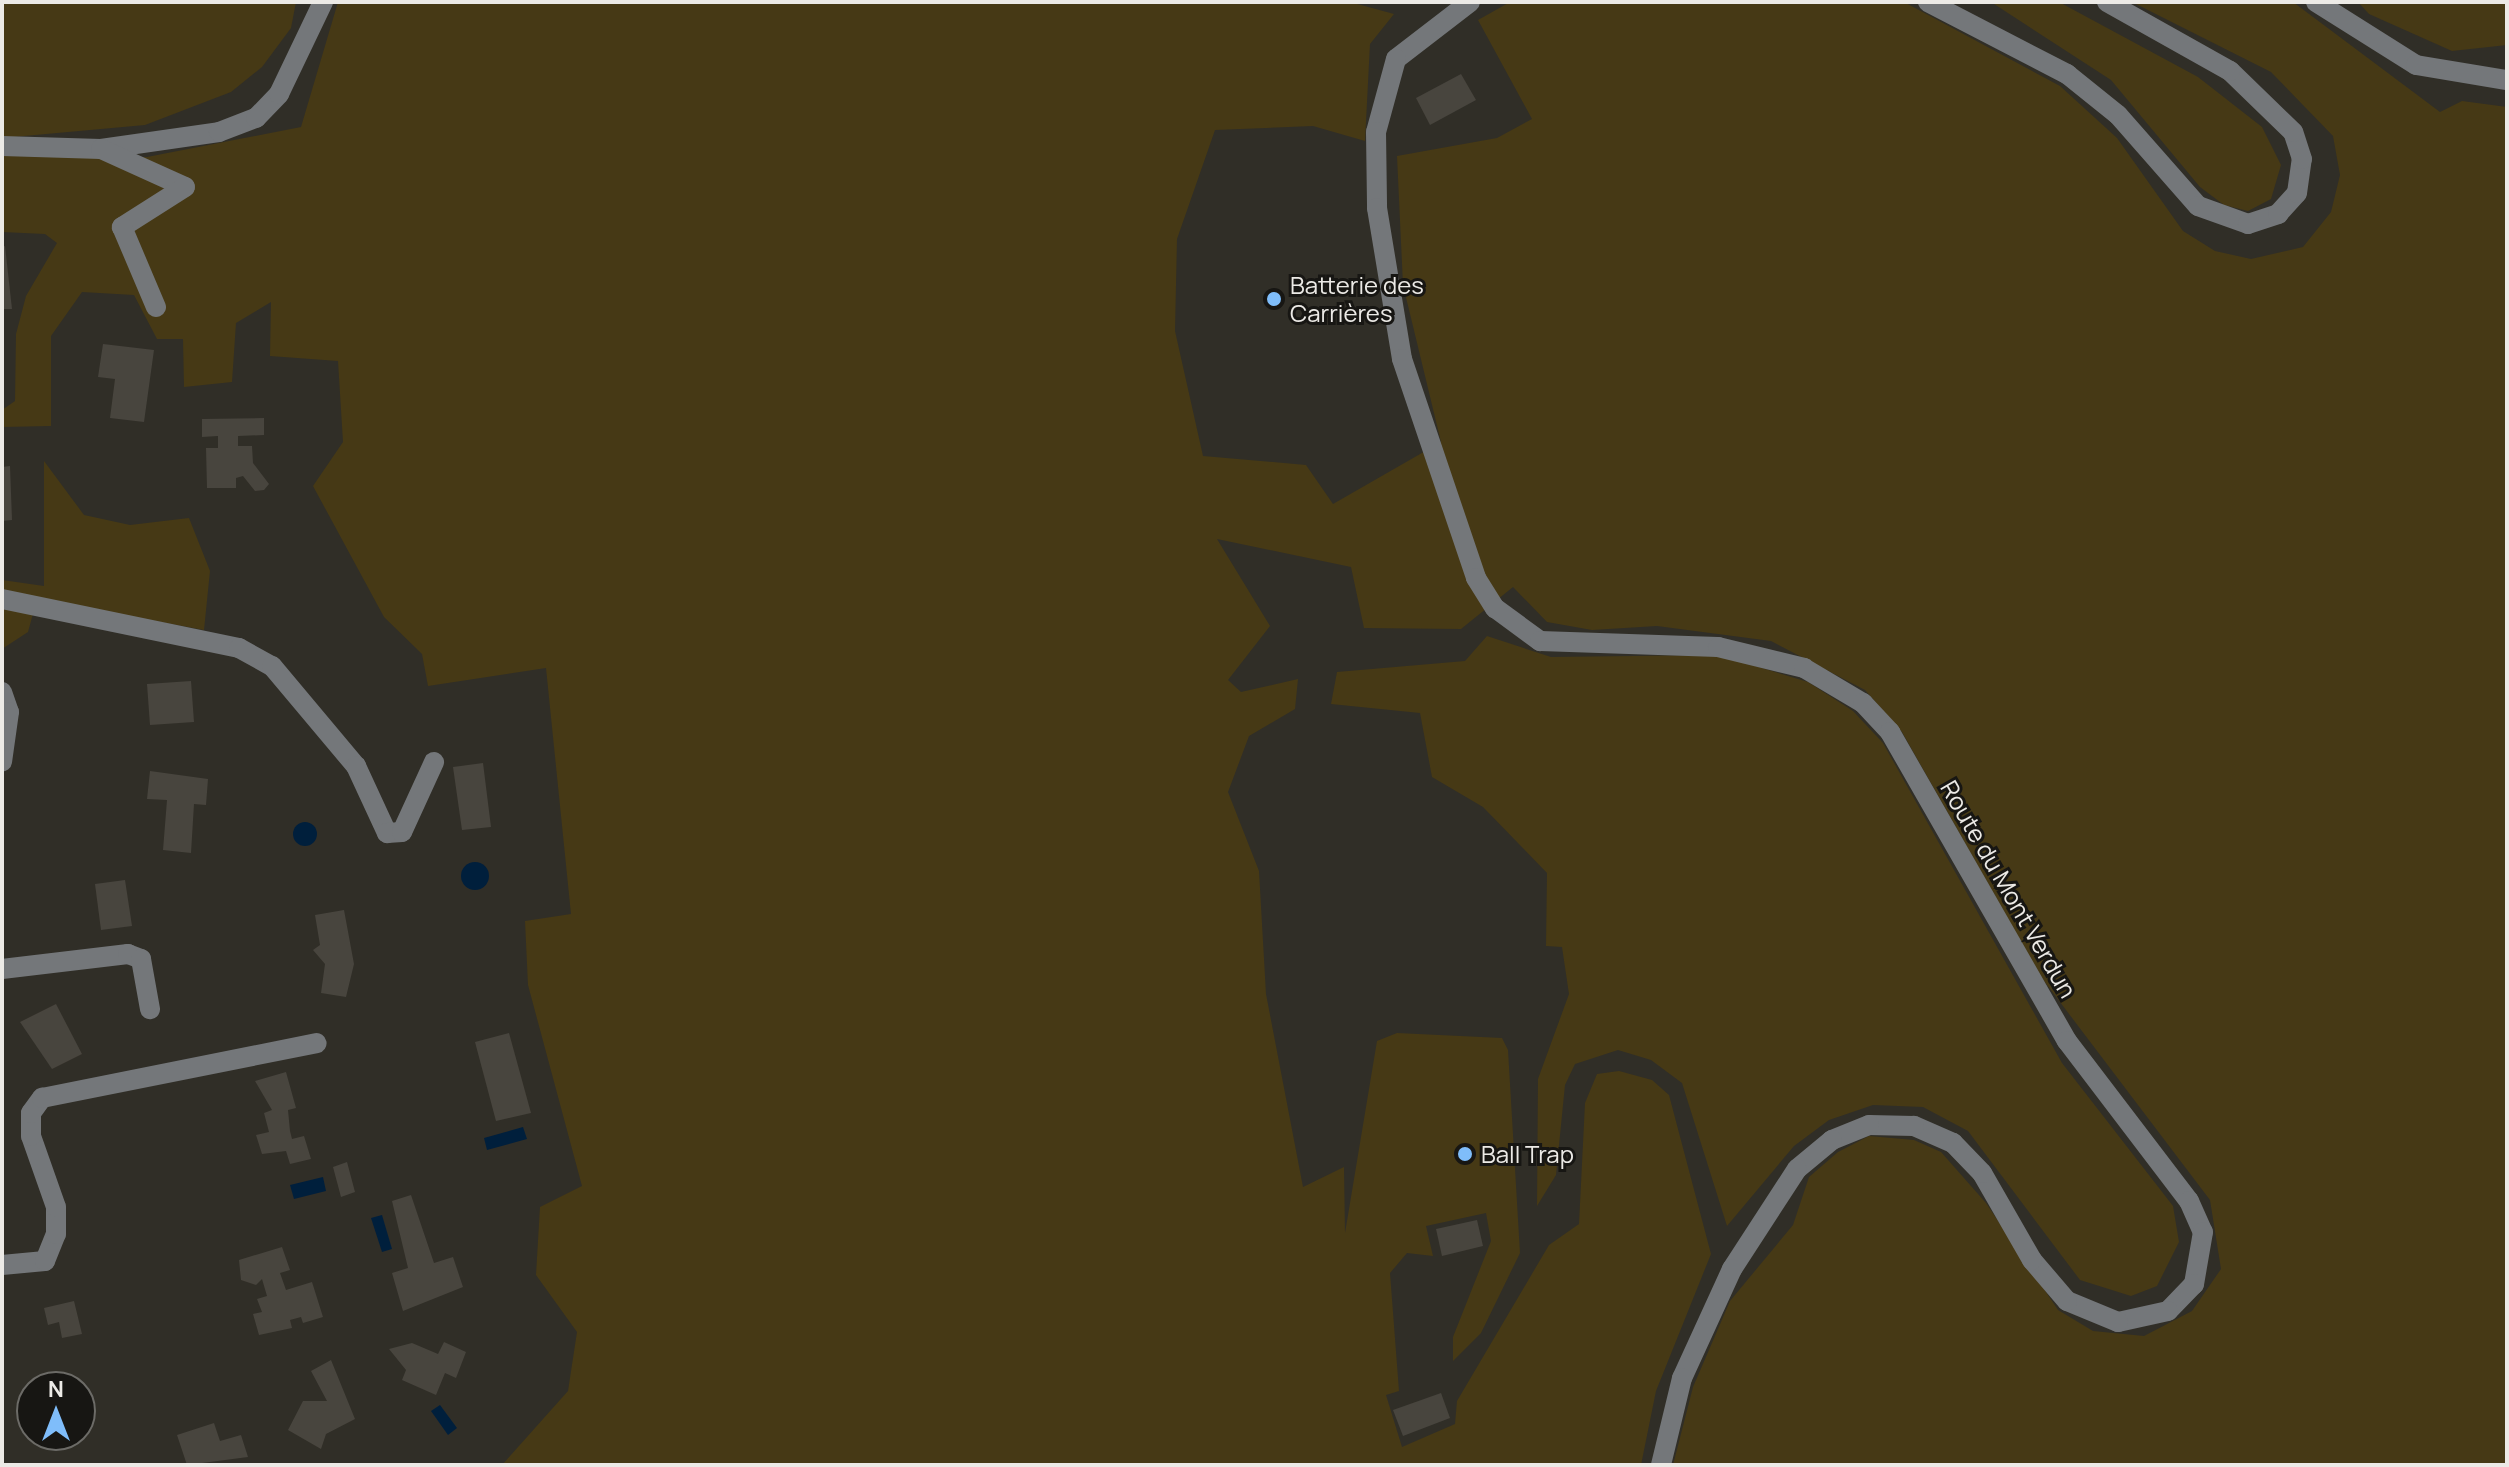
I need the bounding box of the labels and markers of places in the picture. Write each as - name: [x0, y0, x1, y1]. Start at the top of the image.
- place label: Batterie des Carrières: [1290, 271, 1424, 327]
- marker: Batterie des Carrières: [1265, 290, 1283, 308]
- place label: Ball Trap: [1481, 1140, 1574, 1168]
- marker: Ball Trap: [1456, 1145, 1474, 1163]

